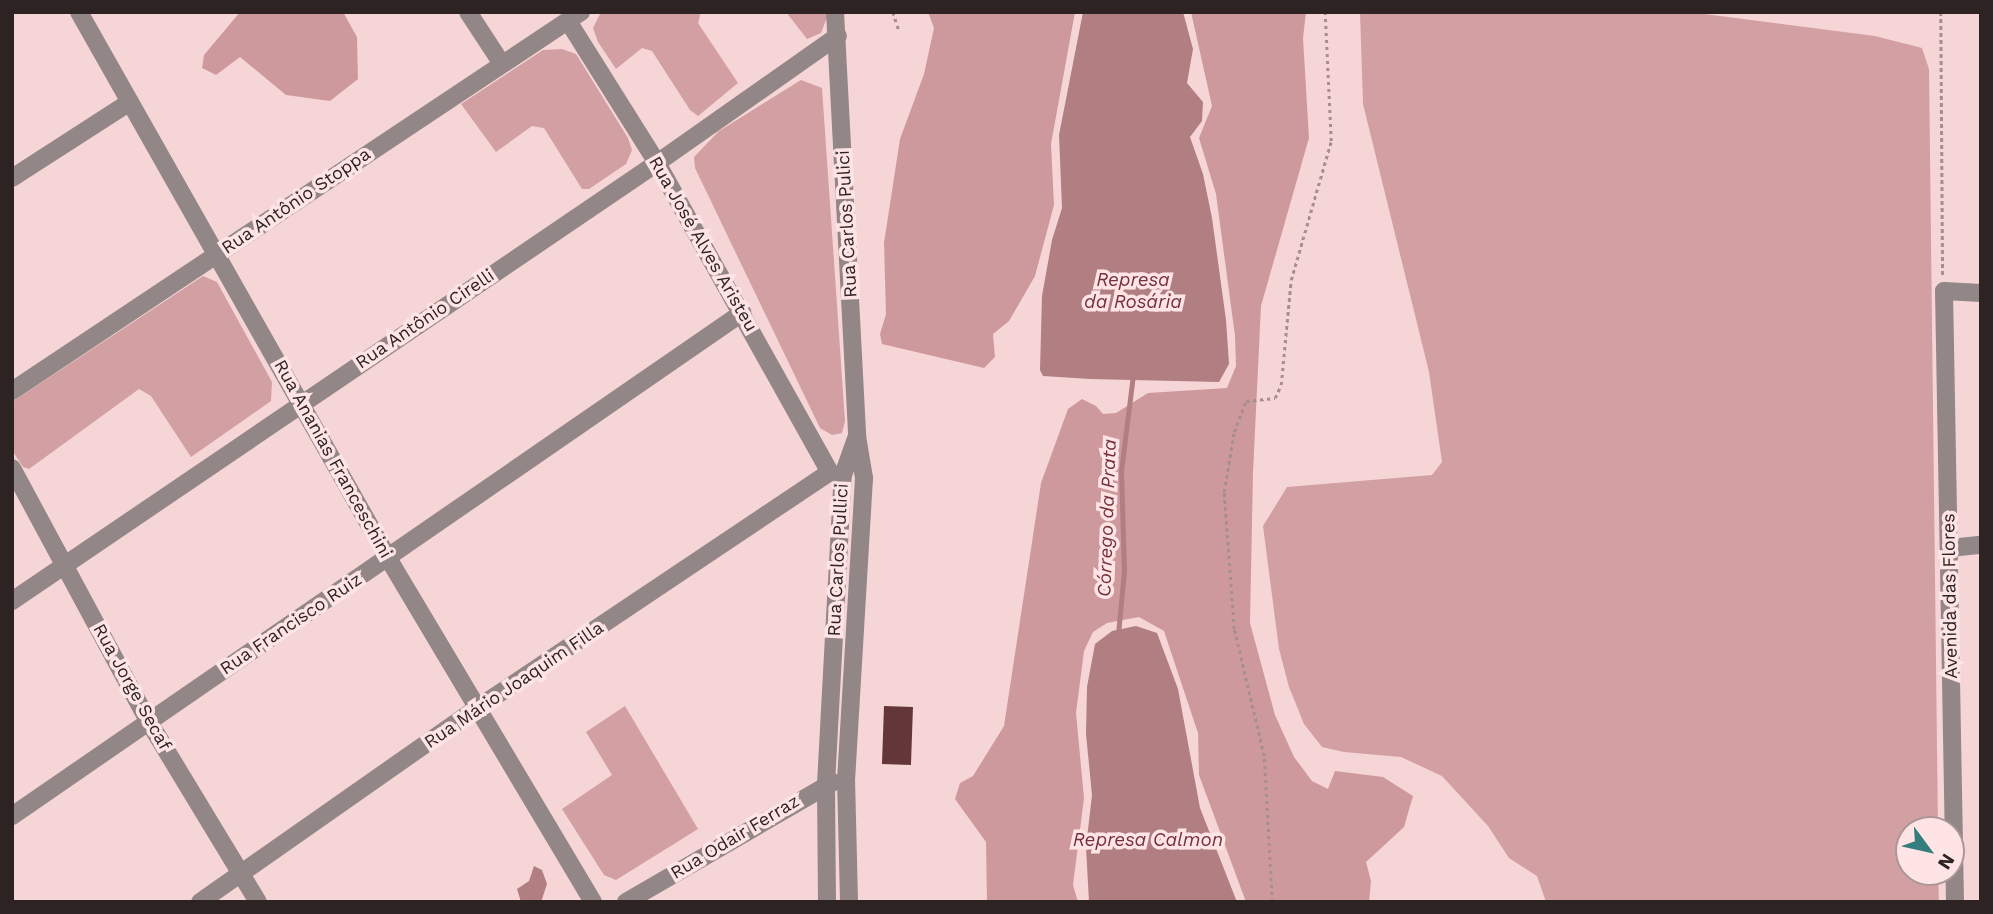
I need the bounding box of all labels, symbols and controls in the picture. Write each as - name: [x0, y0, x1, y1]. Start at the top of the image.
- street label: Rua Antônio Stoppa: [217, 143, 375, 259]
- street label: Rua Carlos Pulici: [832, 149, 862, 299]
- street label: Rua José Alves Aristeu: [643, 152, 763, 336]
- street label: Rua Antônio Cirelli: [351, 264, 499, 374]
- water label: Represa da Rosária: [1084, 269, 1182, 313]
- street label: Rua Ananias Franceschini: [269, 355, 397, 563]
- water label: Córrego da Prata: [1093, 439, 1121, 597]
- street label: Rua Carlos Pullici: [823, 483, 853, 637]
- street label: Avenida das Flores: [1938, 513, 1962, 679]
- street label: Rua Francisco Ruiz: [216, 568, 366, 680]
- street label: Rua Mário Joaquim Filla: [420, 617, 608, 753]
- street label: Rua Jorge Secaf: [88, 620, 176, 754]
- street label: Rua Odair Ferraz: [666, 790, 804, 884]
- north arrow: [1895, 816, 1965, 886]
- water label: Represa Calmon: [1073, 829, 1223, 851]
- text: N: [1933, 849, 1960, 874]

